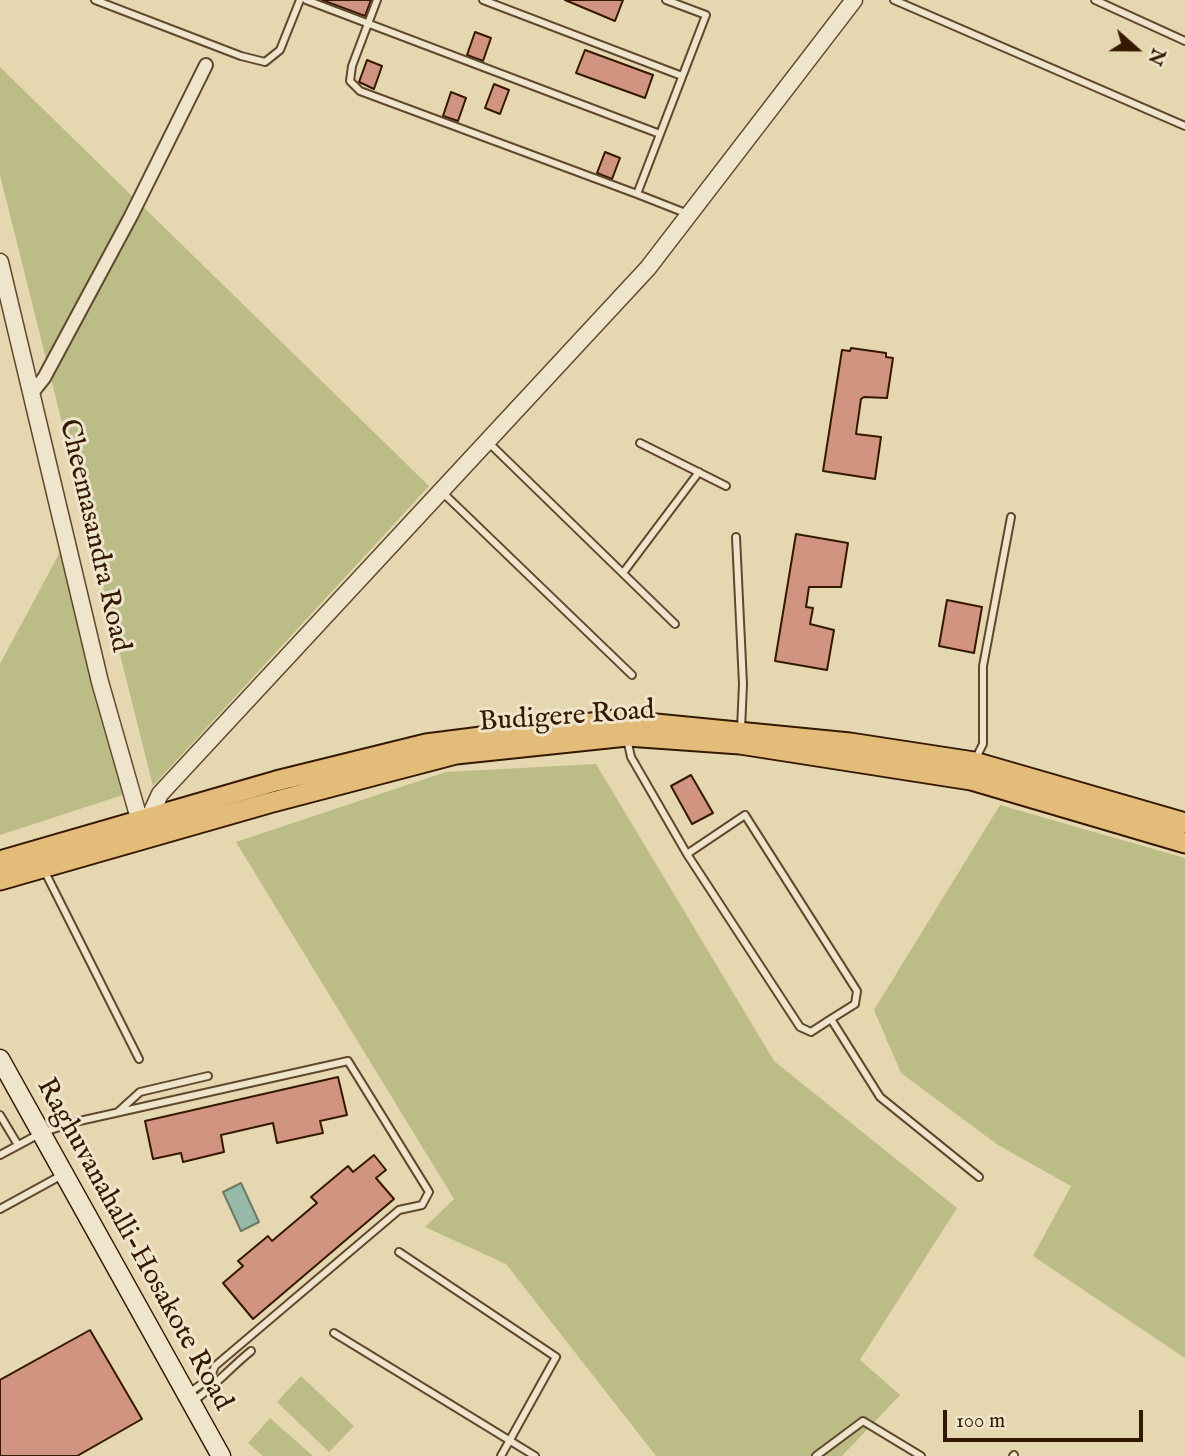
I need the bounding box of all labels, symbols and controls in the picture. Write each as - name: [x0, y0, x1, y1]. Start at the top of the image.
- north arrow: [1101, 14, 1171, 84]
- text: N: [1141, 45, 1170, 68]
- street label: Cheemasandra Road: [50, 416, 136, 656]
- street label: Budigere Road: [478, 695, 656, 741]
- street label: Raghuvanahalli-Hosakote Road: [28, 1073, 238, 1417]
- scale bar: [947, 1396, 1146, 1440]
- text: 100 m: [956, 1408, 1005, 1435]

